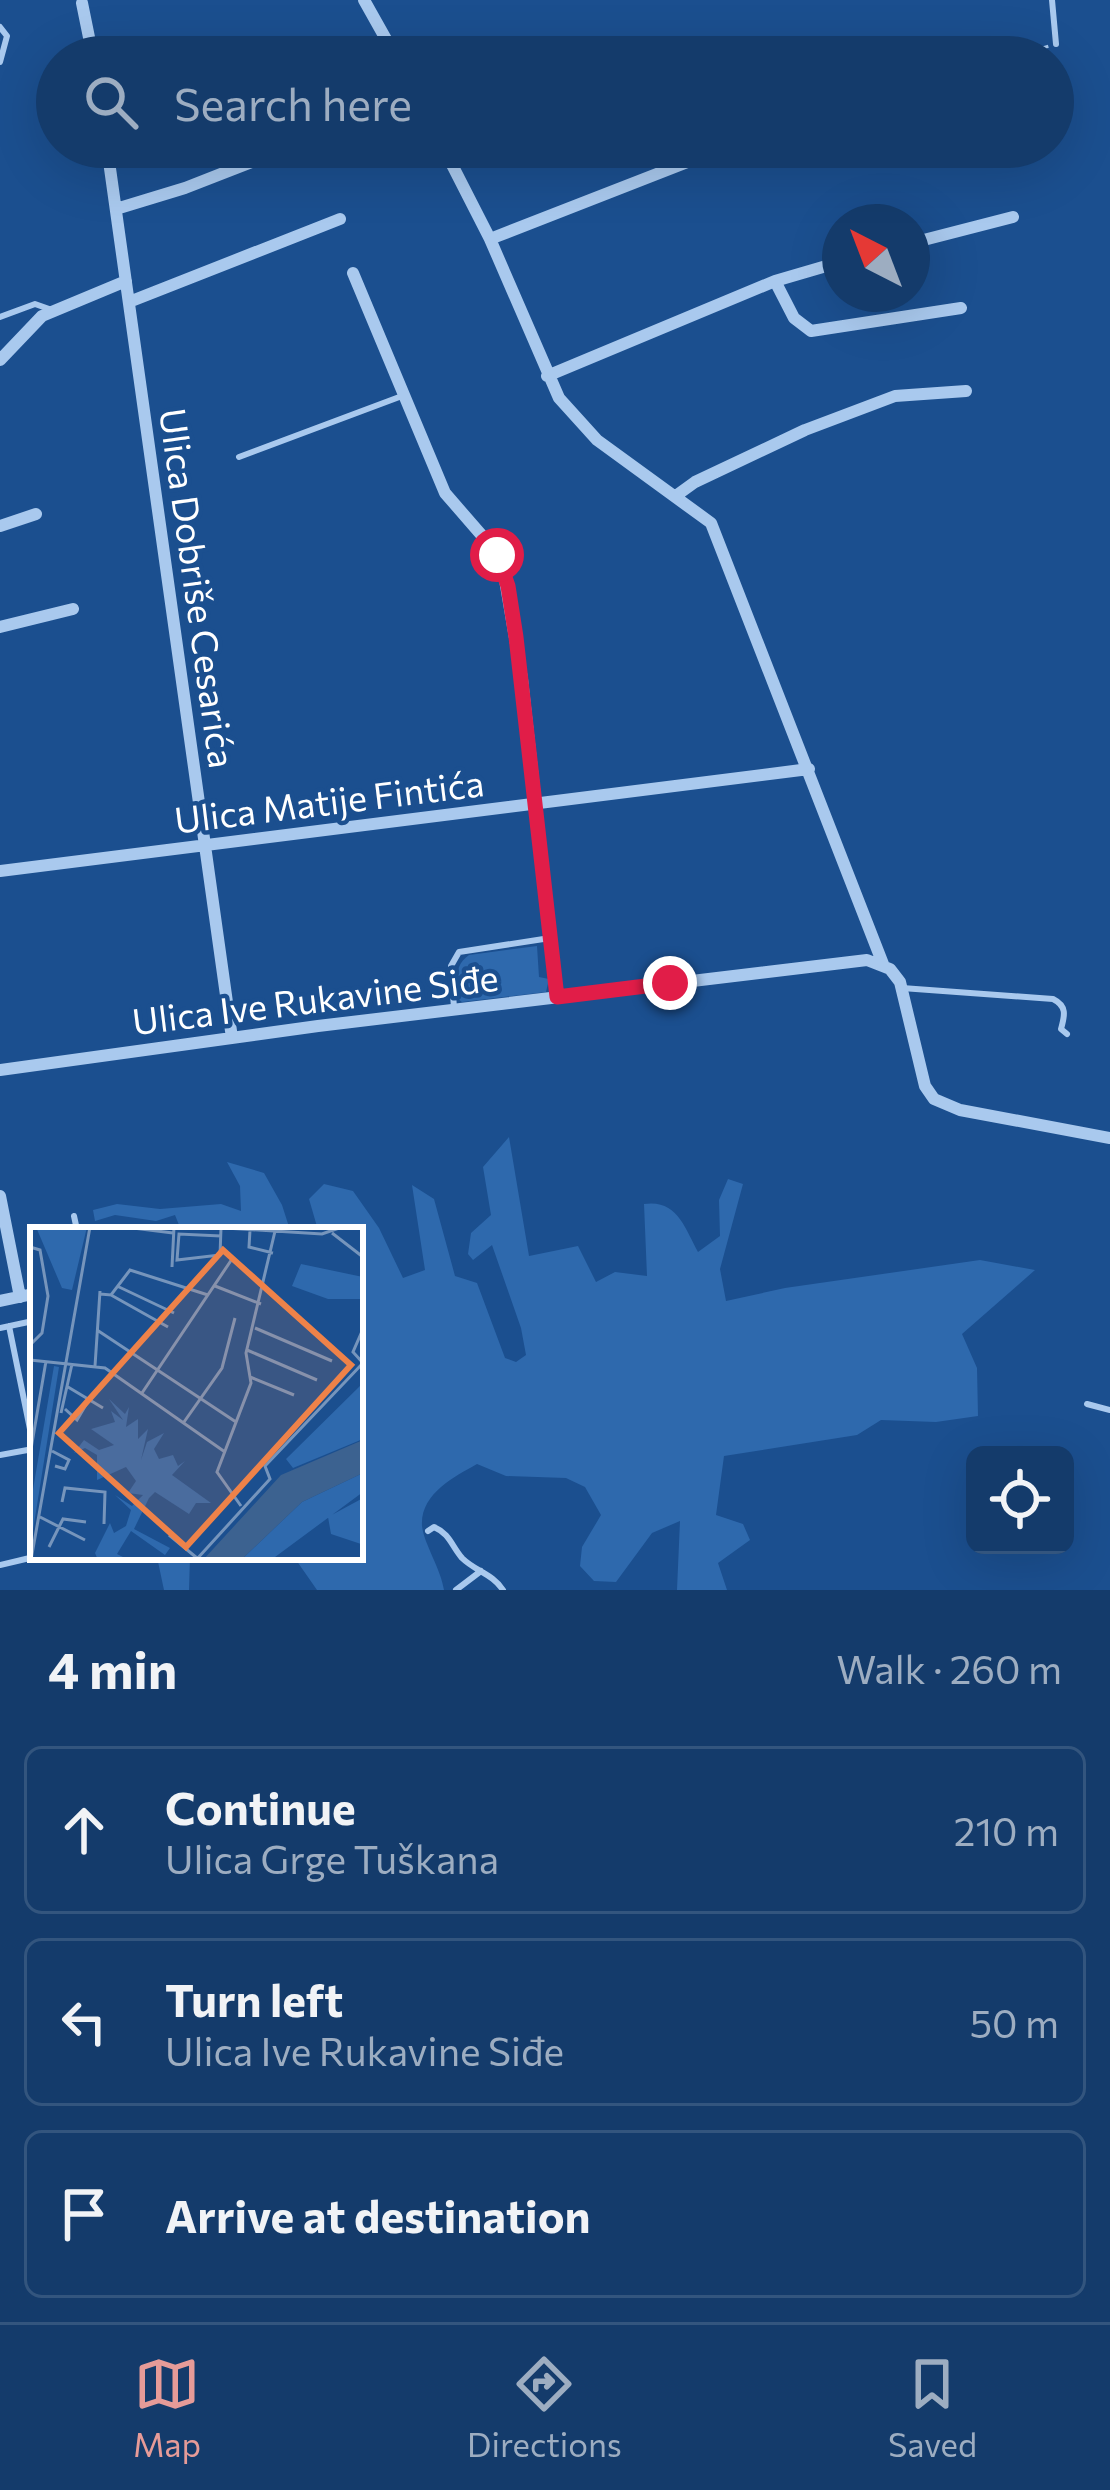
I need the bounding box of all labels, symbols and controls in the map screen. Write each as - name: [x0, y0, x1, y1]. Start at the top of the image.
- search box: [36, 36, 1074, 168]
- icon: search: [78, 69, 144, 135]
- text: Search here: [174, 75, 412, 130]
- north arrow: [822, 204, 930, 312]
- street label: Ulica Dobriše Cesarića: [152, 405, 246, 771]
- route start: [470, 528, 524, 582]
- street label: Ulica Matije Fintića: [172, 759, 486, 841]
- street label: Ulica Ive Rukavine Siđe: [130, 954, 500, 1042]
- route end: [643, 956, 697, 1010]
- inset map: [30, 1227, 363, 1560]
- map controls: [966, 1446, 1074, 1554]
- button: locate: [966, 1446, 1074, 1554]
- text: 4 min: [48, 1637, 177, 1700]
- text: Walk · 260 m: [837, 1644, 1062, 1692]
- text: Continue: [165, 1779, 356, 1834]
- icon: ahead: [51, 1797, 117, 1863]
- text: 210 m: [954, 1806, 1059, 1854]
- text: Ulica Grge Tuškana: [165, 1834, 499, 1882]
- text: Turn left: [165, 1971, 343, 2026]
- icon: left: [51, 1989, 117, 2055]
- text: 50 m: [970, 1998, 1059, 2046]
- text: Ulica Ive Rukavine Siđe: [165, 2026, 564, 2074]
- icon: arrive: [51, 2181, 117, 2247]
- text: Arrive at destination: [165, 2187, 591, 2242]
- tab: Map: [133, 2351, 201, 2464]
- tab: Directions: [467, 2351, 622, 2464]
- tab: Saved: [888, 2351, 977, 2464]

